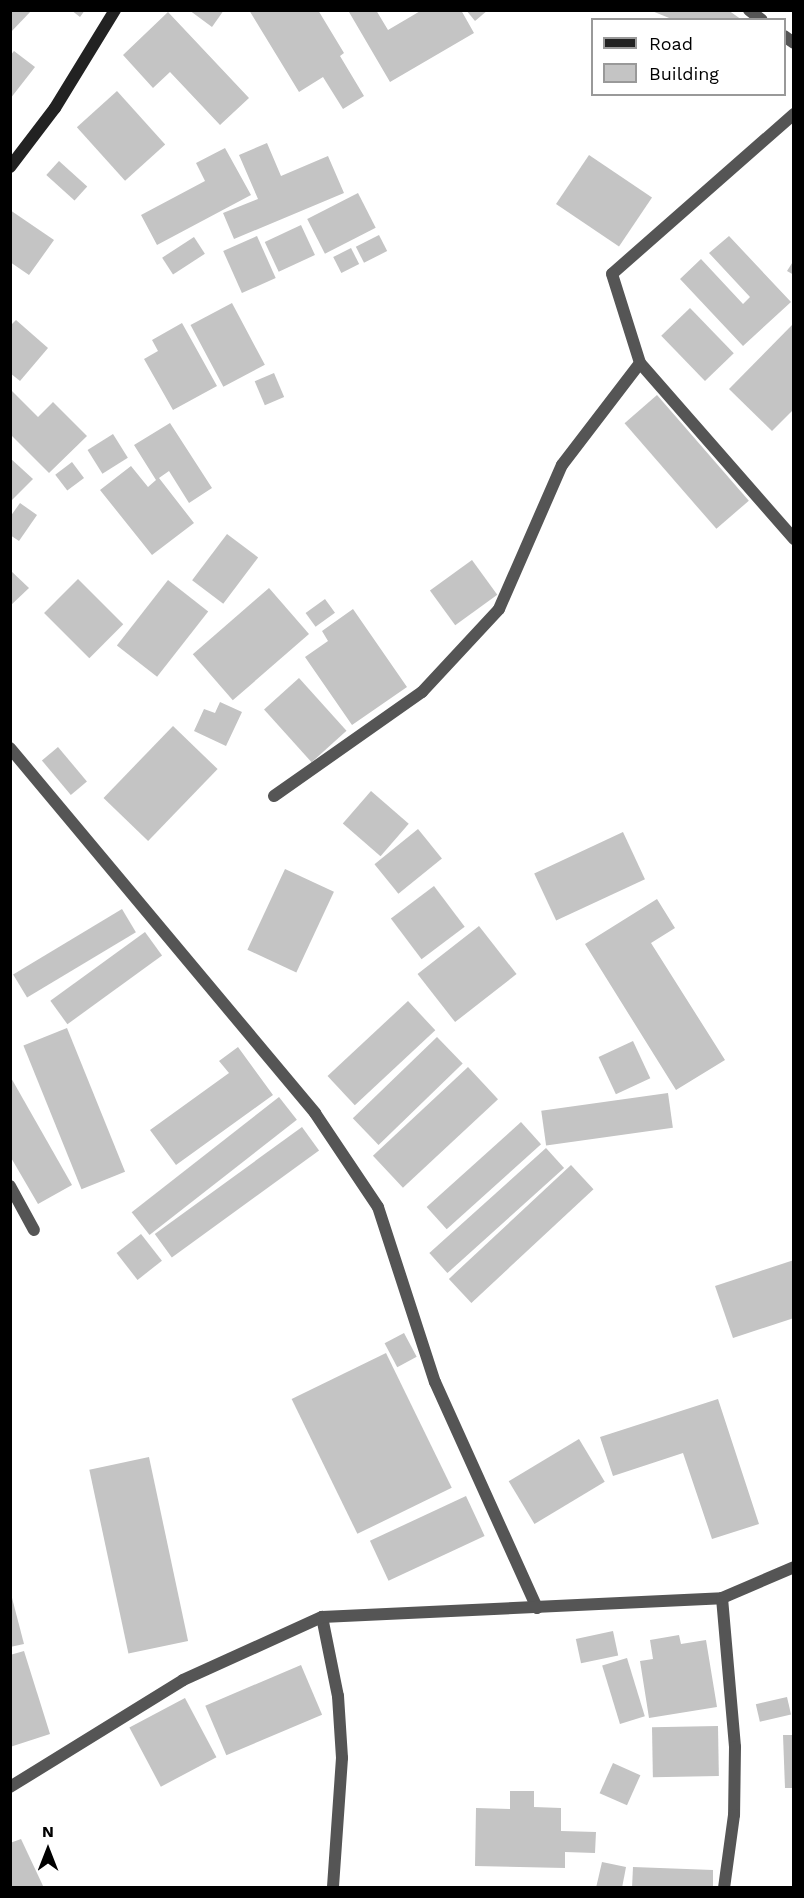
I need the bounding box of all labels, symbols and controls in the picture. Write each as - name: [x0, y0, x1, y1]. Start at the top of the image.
- legend: [591, 18, 786, 96]
- text: Road: [649, 33, 693, 54]
- text: Building: [649, 63, 719, 84]
- north arrow: [18, 1820, 78, 1880]
- text: N: [42, 1822, 54, 1841]

